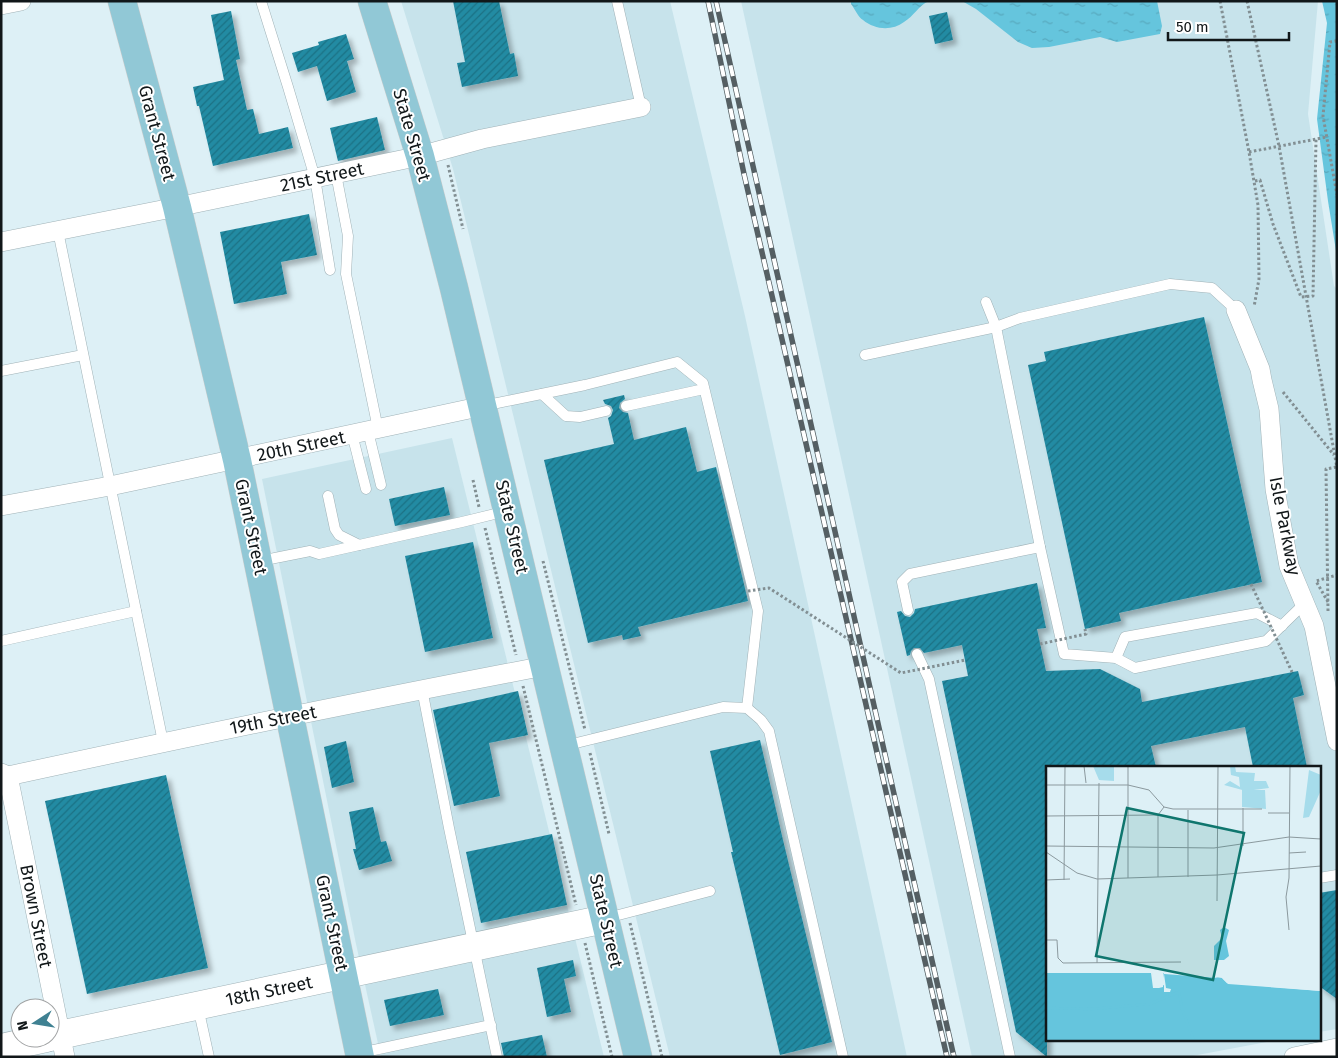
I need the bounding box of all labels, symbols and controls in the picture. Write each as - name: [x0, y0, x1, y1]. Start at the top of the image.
- scale bar: [1168, 10, 1289, 42]
- text: 50 m: [1176, 18, 1209, 36]
- street label: Grant Street: [134, 83, 180, 184]
- street label: State Street: [388, 86, 436, 184]
- street label: 21st Street: [278, 157, 366, 197]
- street label: 20th Street: [255, 426, 348, 466]
- street label: Isle Parkway: [1265, 475, 1305, 577]
- street label: Grant Street: [230, 477, 272, 578]
- street label: State Street: [491, 478, 534, 577]
- street label: 19th Street: [228, 701, 319, 739]
- inset map: [1046, 766, 1320, 1040]
- street label: Brown Street: [15, 862, 57, 970]
- street label: State Street: [585, 872, 628, 971]
- street label: Grant Street: [311, 873, 353, 974]
- street label: 18th Street: [223, 971, 315, 1011]
- north arrow: [10, 998, 60, 1048]
- text: N: [13, 1019, 32, 1032]

